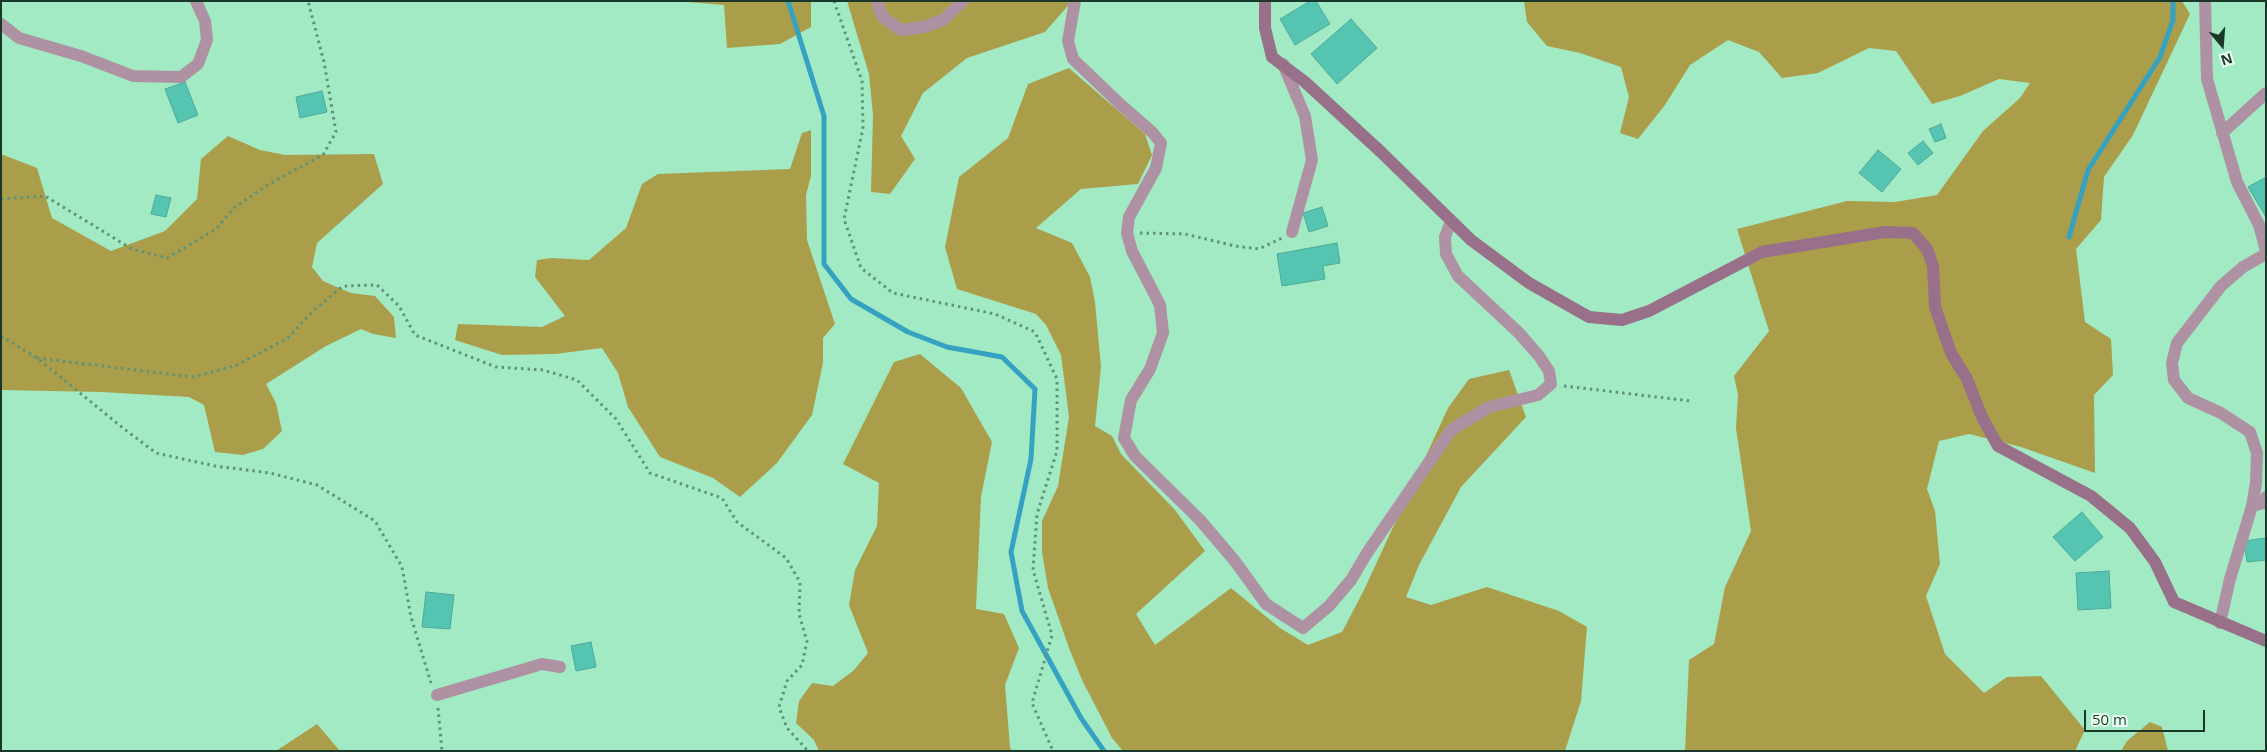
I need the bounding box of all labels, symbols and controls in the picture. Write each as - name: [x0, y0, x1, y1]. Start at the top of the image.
- north arrow: [2197, 20, 2247, 70]
- text: N: [2218, 49, 2235, 71]
- scale bar: [2087, 700, 2208, 732]
- text: 50 m: [2092, 709, 2127, 729]

